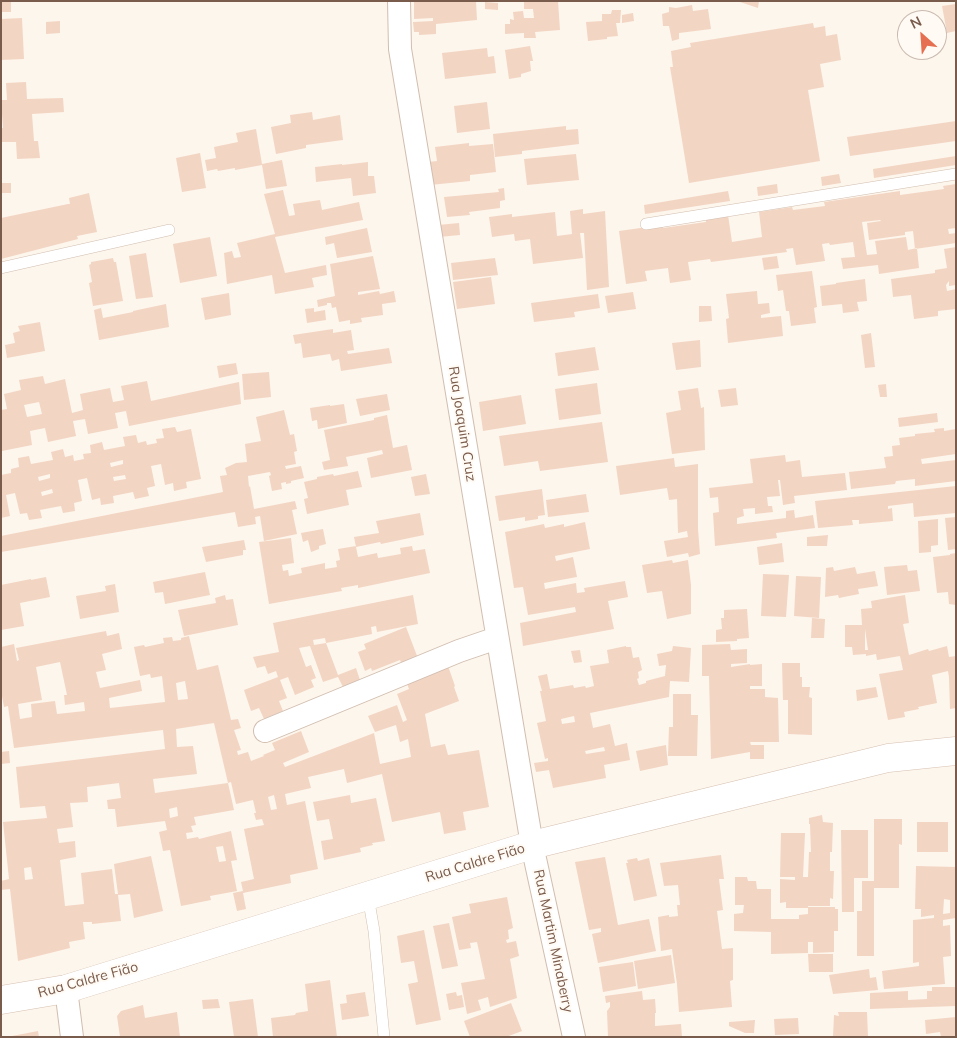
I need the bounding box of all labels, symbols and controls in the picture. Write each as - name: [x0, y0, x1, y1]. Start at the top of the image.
- north arrow: [897, 10, 947, 60]
- text: N: [907, 12, 925, 33]
- street label: Rua Joaquim Cruz: [445, 365, 479, 483]
- street label: Rua Caldre Fião: [423, 840, 527, 886]
- street label: Rua Martim Minaberry: [530, 868, 576, 1014]
- street label: Rua Caldre Fião: [36, 959, 140, 1001]

